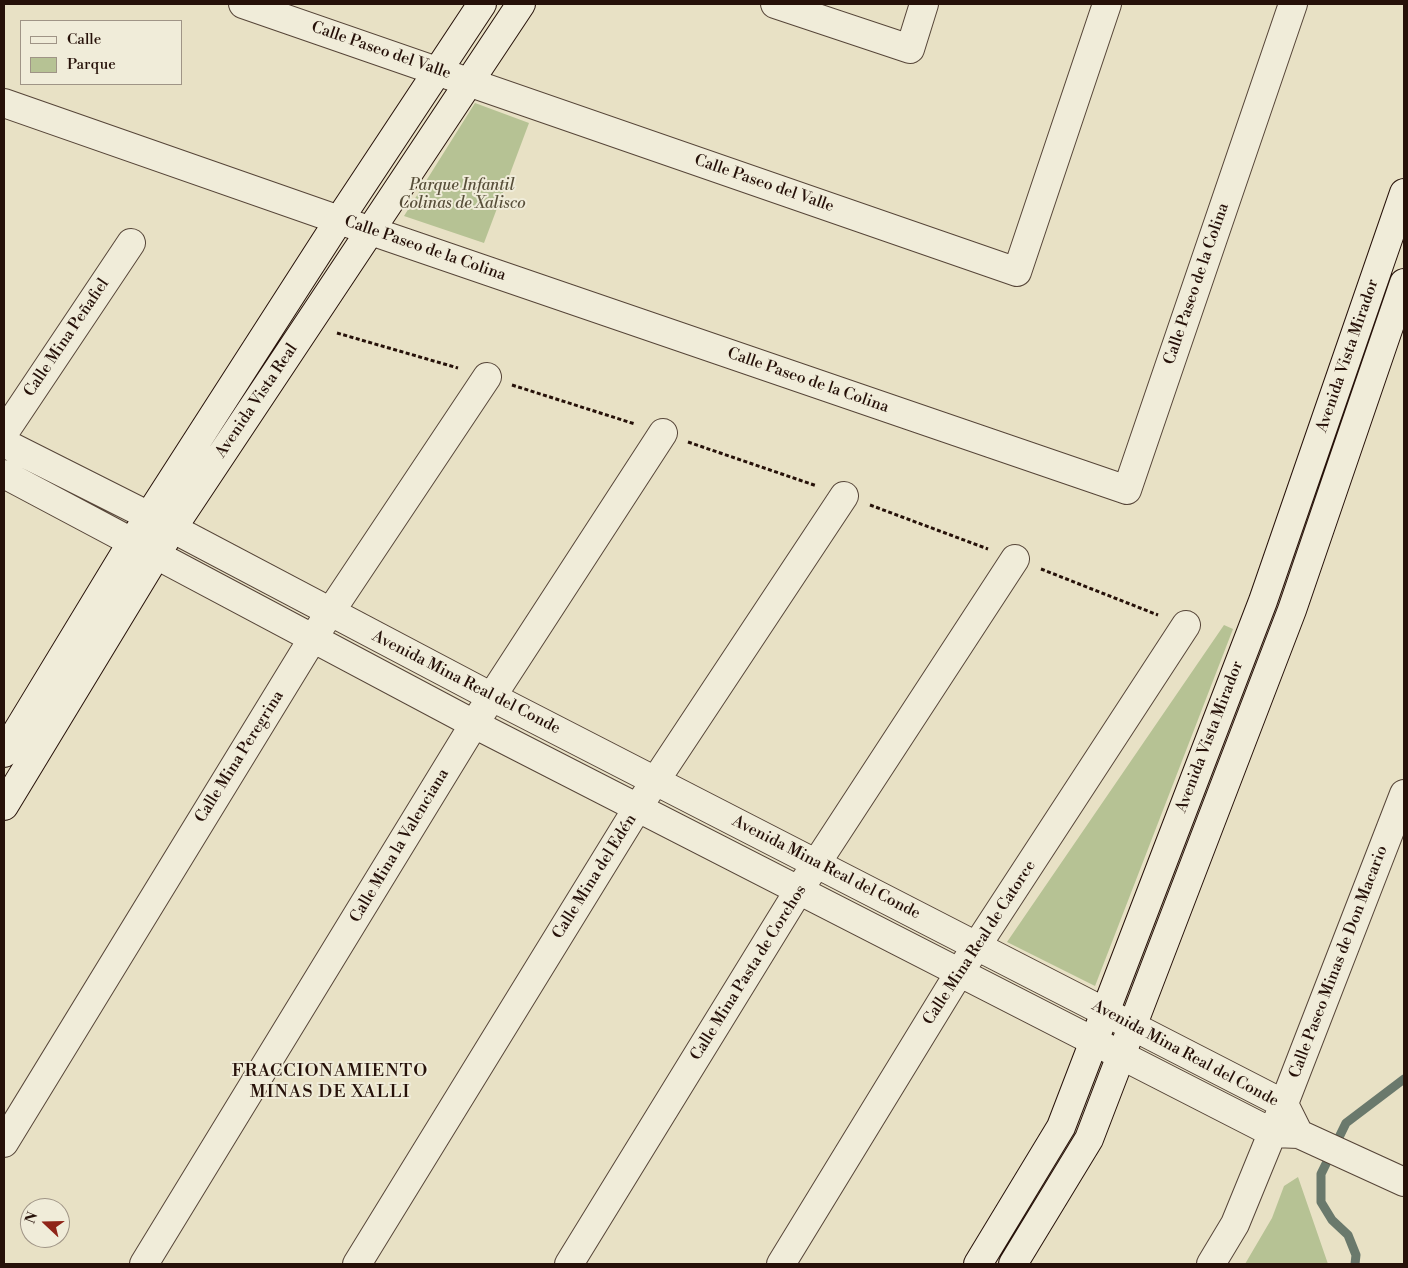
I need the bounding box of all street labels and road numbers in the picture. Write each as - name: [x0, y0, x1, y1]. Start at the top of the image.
- street label: Calle Paseo del Valle: [309, 18, 453, 84]
- street label: Calle Paseo del Valle: [692, 151, 836, 217]
- street label: Calle Paseo de la Colina: [1160, 201, 1234, 367]
- street label: Calle Paseo de la Colina: [342, 212, 508, 286]
- street label: Calle Mina Peñafiel: [20, 275, 114, 401]
- street label: Avenida Vista Mirador: [1313, 277, 1383, 435]
- street label: Avenida Vista Real: [212, 340, 302, 462]
- street label: Calle Paseo de la Colina: [725, 344, 891, 418]
- street label: Avenida Mina Real del Conde: [369, 627, 563, 739]
- street label: Avenida Vista Mirador: [1172, 658, 1248, 816]
- street label: Calle Mina Peregrina: [192, 687, 288, 827]
- street label: Calle Mina la Valenciana: [346, 766, 454, 926]
- street label: Calle Mina del Edén: [549, 811, 641, 943]
- street label: Avenida Mina Real del Conde: [729, 812, 923, 924]
- street label: Calle Paseo Minas de Don Macario: [1286, 843, 1392, 1081]
- street label: Calle Mina Real de Catorce: [920, 857, 1040, 1029]
- street label: Calle Mina Pasta de Corchos: [687, 882, 811, 1064]
- street label: Avenida Mina Real del Conde: [1088, 997, 1282, 1111]

